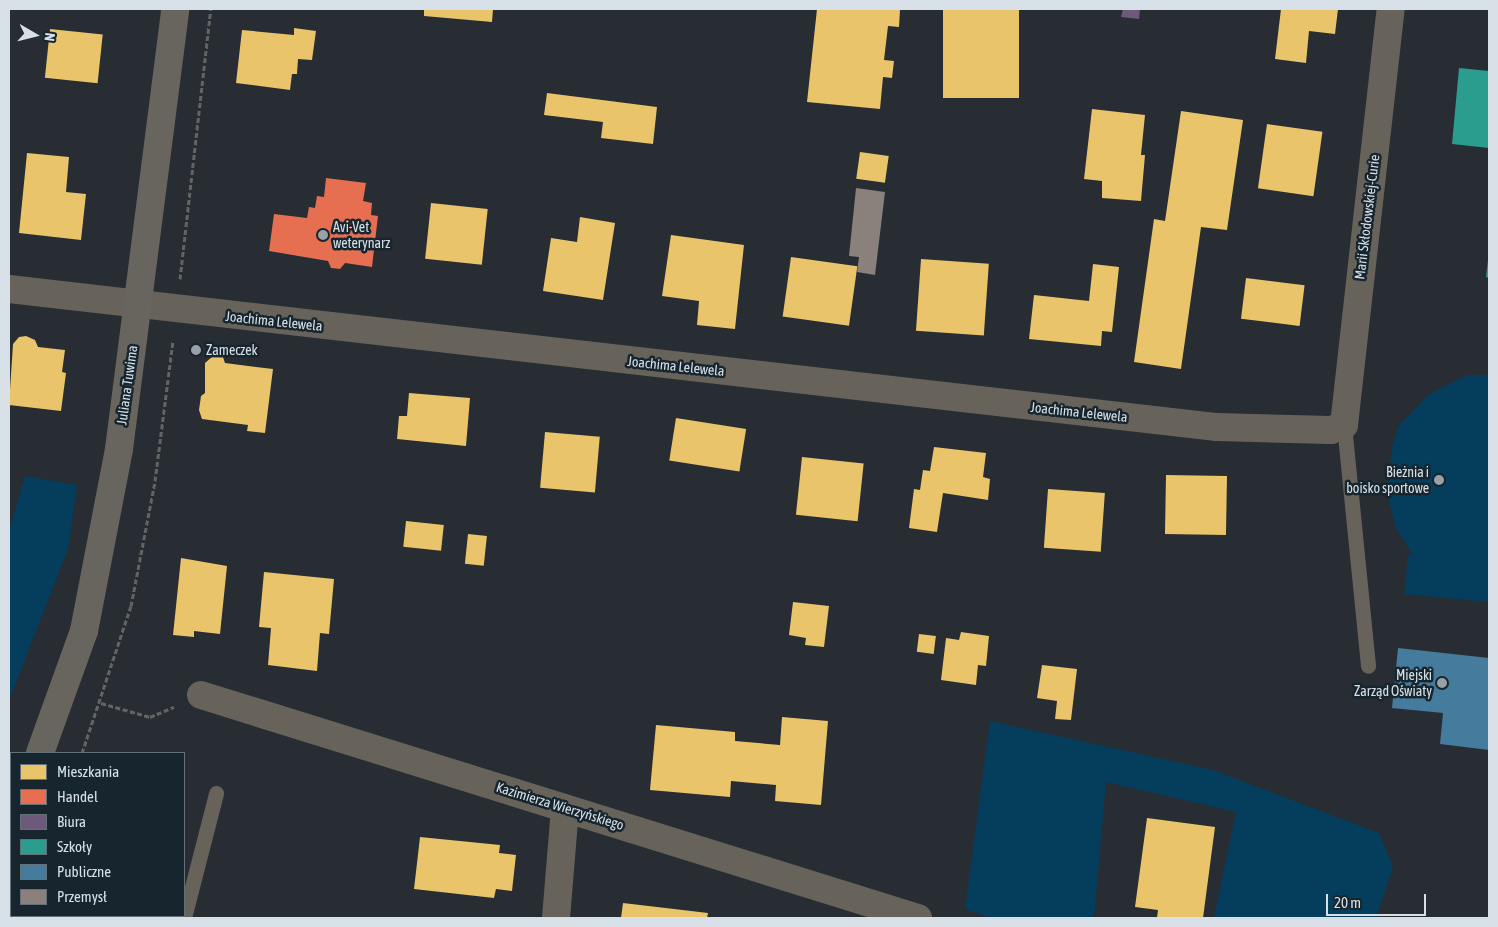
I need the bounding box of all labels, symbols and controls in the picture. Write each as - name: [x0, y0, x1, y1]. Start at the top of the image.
- north arrow: [10, 10, 60, 60]
- text: N: [41, 32, 58, 42]
- street label: Marii Skłodowskiej-Curie: [1351, 154, 1383, 280]
- place label: Avi-Vet weterynarz: [333, 219, 390, 252]
- marker: Avi-Vet weterynarz: [317, 229, 329, 241]
- street label: Joachima Lelewela: [225, 308, 323, 334]
- place label: Zameczek: [206, 342, 258, 358]
- street label: Juliana Tuwima: [113, 344, 141, 426]
- marker: Zameczek: [190, 344, 202, 356]
- street label: Joachima Lelewela: [627, 353, 725, 379]
- street label: Joachima Lelewela: [1030, 399, 1128, 425]
- place label: Bieżnia i boisko sportowe: [1346, 464, 1429, 497]
- marker: Bieżnia i boisko sportowe: [1433, 474, 1445, 486]
- place label: Miejski Zarząd Oświaty: [1354, 667, 1432, 700]
- marker: Miejski Zarząd Oświaty: [1436, 677, 1448, 689]
- legend: [10, 752, 185, 917]
- text: Mieszkania: [57, 763, 119, 780]
- street label: Kazimierza Wierzyńskiego: [494, 779, 626, 833]
- text: Handel: [57, 788, 98, 805]
- text: Biura: [57, 813, 86, 830]
- text: Szkoły: [57, 838, 92, 855]
- text: Publiczne: [57, 863, 111, 880]
- scale bar: [1328, 884, 1428, 916]
- text: Przemysł: [57, 888, 107, 905]
- text: 20 m: [1334, 894, 1361, 911]

